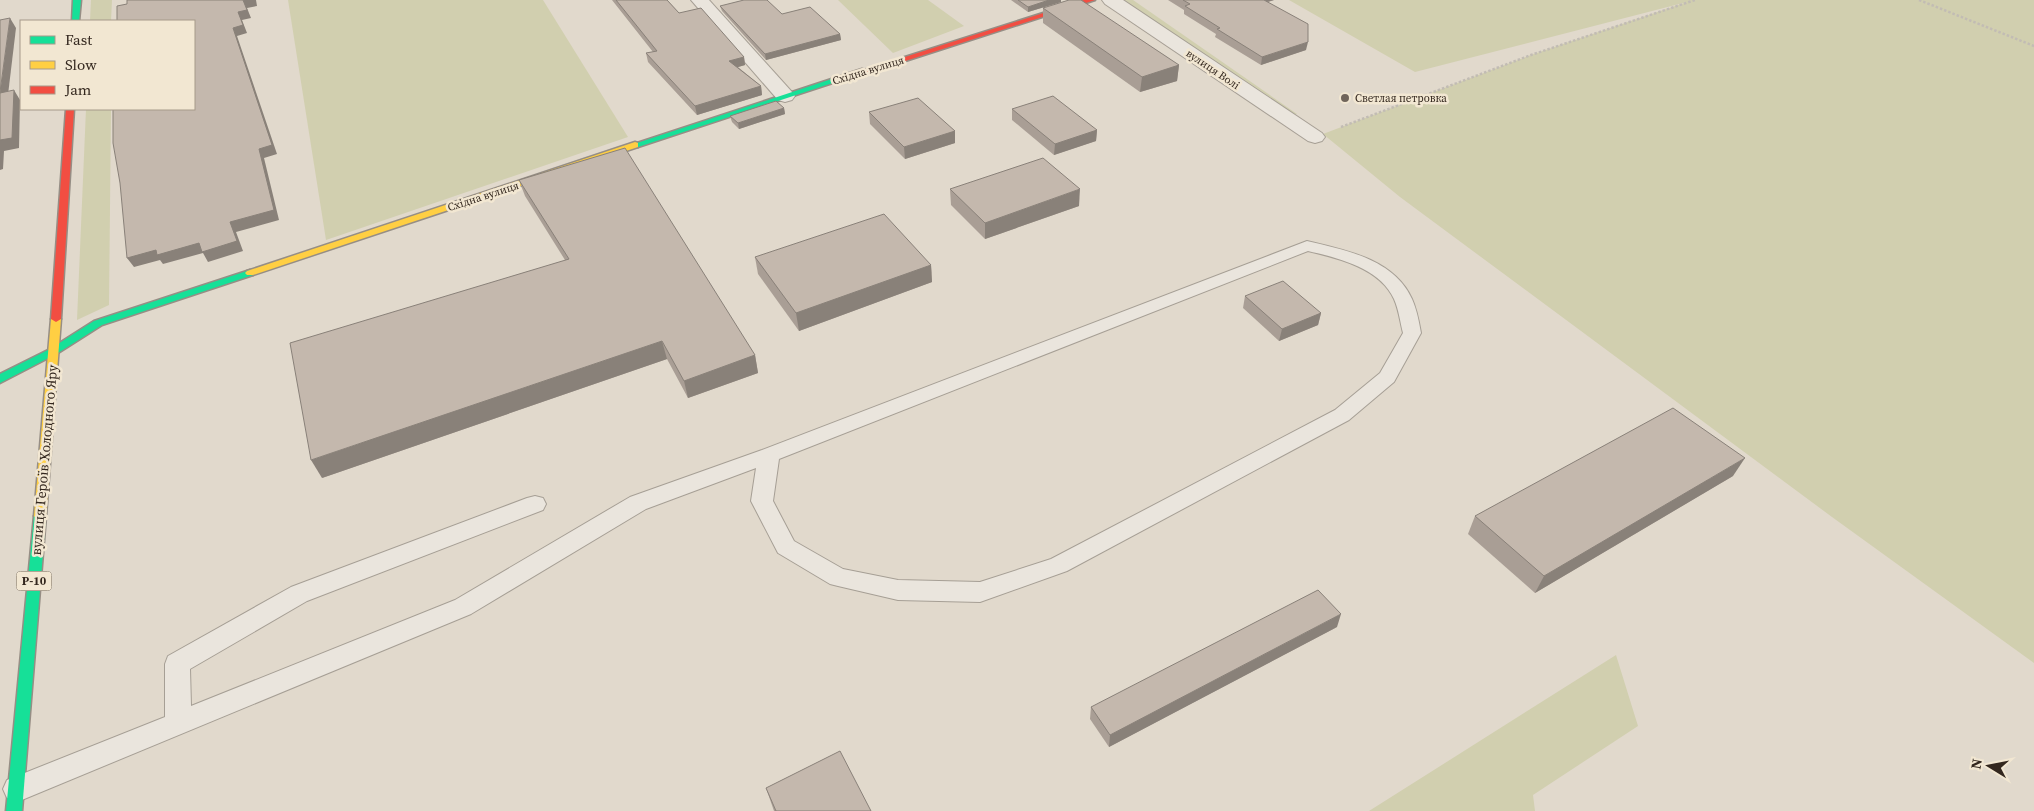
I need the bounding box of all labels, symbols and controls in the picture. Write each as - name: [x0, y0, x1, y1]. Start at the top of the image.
- legend: [20, 20, 195, 110]
- text: Fast: [65, 29, 92, 50]
- street label: вулиця Волі: [1183, 46, 1243, 93]
- street label: Східна вулиця: [830, 52, 906, 89]
- text: Slow: [65, 54, 97, 75]
- text: Jam: [64, 79, 92, 100]
- place label: Светлая петровка: [1355, 91, 1447, 106]
- marker: Светлая петровка: [1339, 92, 1351, 104]
- street label: Східна вулиця: [446, 178, 521, 215]
- street label: вулиця Героїв Холодного Яру: [26, 363, 62, 556]
- road number: Р-10: [16, 572, 52, 590]
- north arrow: [1964, 741, 2014, 791]
- text: N: [1965, 757, 1987, 771]

